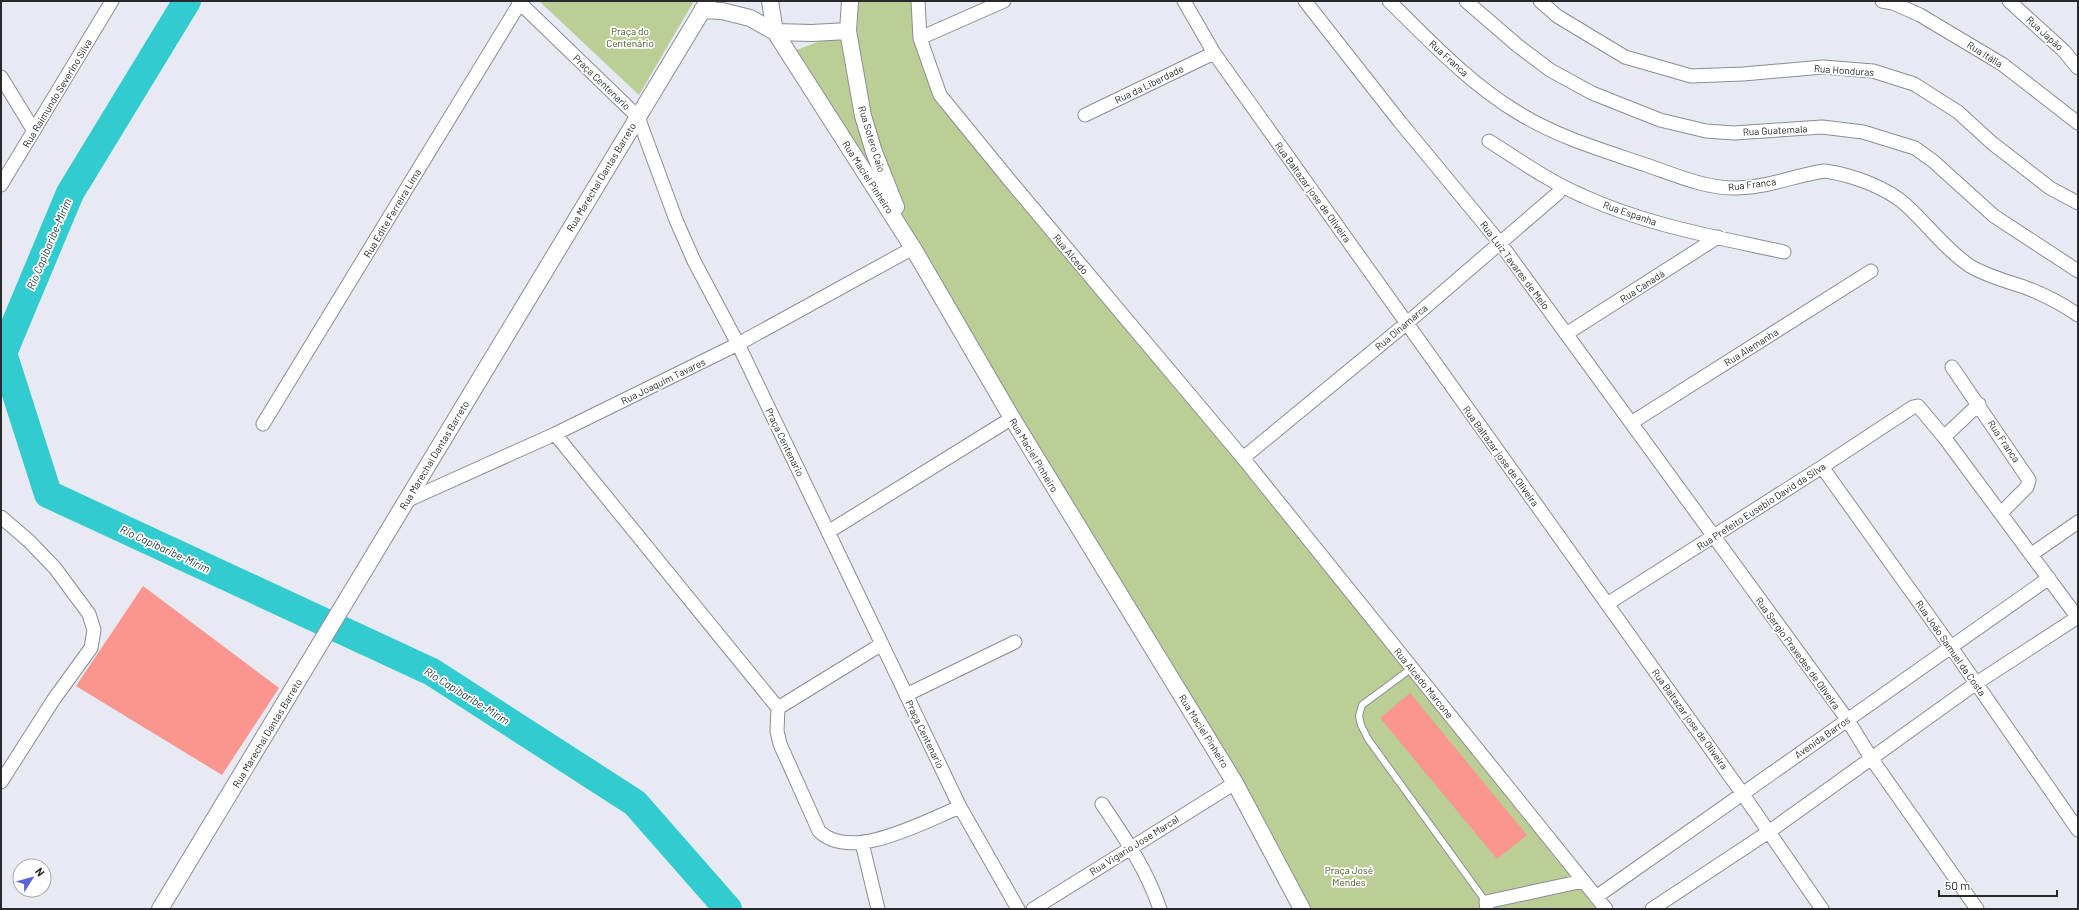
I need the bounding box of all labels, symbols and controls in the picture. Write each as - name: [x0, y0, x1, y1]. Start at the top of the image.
- street label: Rua Japão: [2024, 13, 2066, 53]
- park label: Praça do Centenário: [606, 25, 654, 49]
- street label: Rua Raimundo Severino Silva: [20, 37, 94, 149]
- street label: Rua Franca: [1427, 37, 1471, 79]
- street label: Rua Itália: [1965, 38, 2005, 70]
- street label: Praça Centenario: [571, 52, 633, 112]
- street label: Rua da Liberdade: [1113, 62, 1185, 106]
- street label: Rua Honduras: [1814, 62, 1875, 78]
- street label: Rua Sotero Caio: [856, 104, 888, 174]
- street label: Rua Marechal Dantas Barreto: [564, 120, 638, 234]
- street label: Rua Guatemala: [1742, 122, 1808, 138]
- street label: Rua Maciel Pinheiro: [840, 138, 896, 216]
- street label: Rua Baltazar jose de Oliveira: [1273, 139, 1353, 245]
- street label: Rua Edite Ferreira Lima: [361, 166, 423, 260]
- street label: Rua Franca: [1727, 175, 1777, 193]
- water label: Rio Capibaribe-Mirim: [23, 196, 74, 291]
- street label: Rua Espanha: [1602, 198, 1658, 228]
- street label: Rua Luiz Tavares de Melo: [1478, 218, 1552, 312]
- street label: Rua Alcedo: [1051, 232, 1091, 276]
- street label: Rua Canadá: [1617, 267, 1667, 305]
- street label: Rua Dinamarca: [1372, 301, 1430, 353]
- street label: Rua Alemanha: [1722, 326, 1780, 368]
- street label: Rua Joaquim Tavares: [619, 355, 707, 407]
- street label: Rua Marechal Dantas Barreto: [397, 398, 471, 512]
- street label: Rua Baltazar jose de Oliveira: [1461, 403, 1541, 509]
- street label: Praça Centenario: [763, 406, 807, 478]
- street label: Rua Maciel Pinheiro: [1007, 416, 1061, 494]
- street label: Rua Franca: [1985, 418, 2023, 464]
- street label: Rua Prefeito Eusebio David da Silva: [1694, 460, 1828, 552]
- water label: Rio Capibaribe-Mirim: [118, 522, 212, 575]
- street label: Rua Sergio Praxedes de Oliveira: [1753, 595, 1843, 711]
- street label: Rua João Samuel da Costa: [1913, 598, 1989, 698]
- street label: Rua Alcedo Marcone: [1392, 645, 1456, 721]
- water label: Rio Capibaribe-Mirim: [422, 664, 512, 727]
- street label: Rua Baltazar jose de Oliveira: [1650, 666, 1730, 772]
- street label: Rua Marechal Dantas Barreto: [230, 676, 304, 790]
- street label: Rua Maciel Pinheiro: [1177, 692, 1231, 770]
- street label: Praça Centenario: [903, 698, 947, 770]
- street label: Avenida Barros: [1792, 713, 1852, 761]
- street label: Rua Vigario Jose Marcal: [1087, 813, 1181, 877]
- north arrow: [12, 858, 52, 898]
- park label: Praça José Mendes: [1325, 864, 1373, 888]
- text: N: [33, 865, 48, 879]
- scale bar: [1939, 872, 2057, 898]
- text: 50 m: [1945, 878, 1970, 892]

